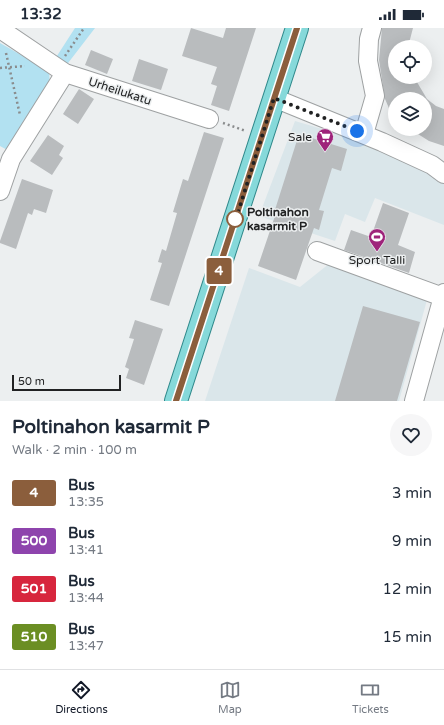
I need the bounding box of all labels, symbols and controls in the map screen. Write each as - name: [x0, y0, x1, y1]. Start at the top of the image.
- text: 13:32: [20, 5, 62, 23]
- map controls: [388, 40, 432, 136]
- button: locate: [388, 40, 432, 84]
- street label: Urheilukatu: [87, 74, 153, 108]
- button: layers: [388, 92, 432, 136]
- your location: [347, 121, 367, 141]
- supermarket icon: Sale: [315, 127, 335, 152]
- place label: Sale: [288, 130, 312, 144]
- place label: Poltinahon kasarmit P: [247, 205, 309, 233]
- marker: Poltinahon kasarmit P: [226, 210, 244, 228]
- sports icon: Sport Talli: [367, 227, 387, 252]
- place label: Sport Talli: [349, 253, 405, 267]
- line badge: 4: [206, 258, 232, 284]
- text: 4: [215, 262, 223, 279]
- scale bar: [12, 373, 121, 392]
- text: 50 m: [18, 375, 45, 388]
- button: heart: [390, 414, 432, 456]
- text: Poltinahon kasarmit P: [12, 416, 210, 438]
- text: Walk · 2 min · 100 m: [12, 442, 137, 458]
- text: Bus: [68, 476, 95, 494]
- text: 4: [30, 484, 38, 501]
- text: 3 min: [392, 484, 432, 502]
- text: 13:35: [68, 494, 104, 510]
- text: Bus: [68, 524, 95, 542]
- text: 500: [21, 532, 47, 549]
- text: 9 min: [392, 532, 432, 550]
- text: 13:41: [68, 542, 104, 558]
- text: Bus: [68, 572, 95, 590]
- text: 501: [21, 580, 47, 597]
- text: 12 min: [383, 580, 432, 598]
- text: 13:44: [68, 590, 104, 606]
- text: Bus: [68, 620, 95, 638]
- text: 510: [21, 628, 47, 645]
- text: 15 min: [383, 628, 432, 646]
- text: 13:47: [68, 638, 104, 654]
- tab: Directions: [55, 679, 108, 716]
- tab: Map: [218, 679, 242, 716]
- tab: Tickets: [352, 679, 389, 716]

